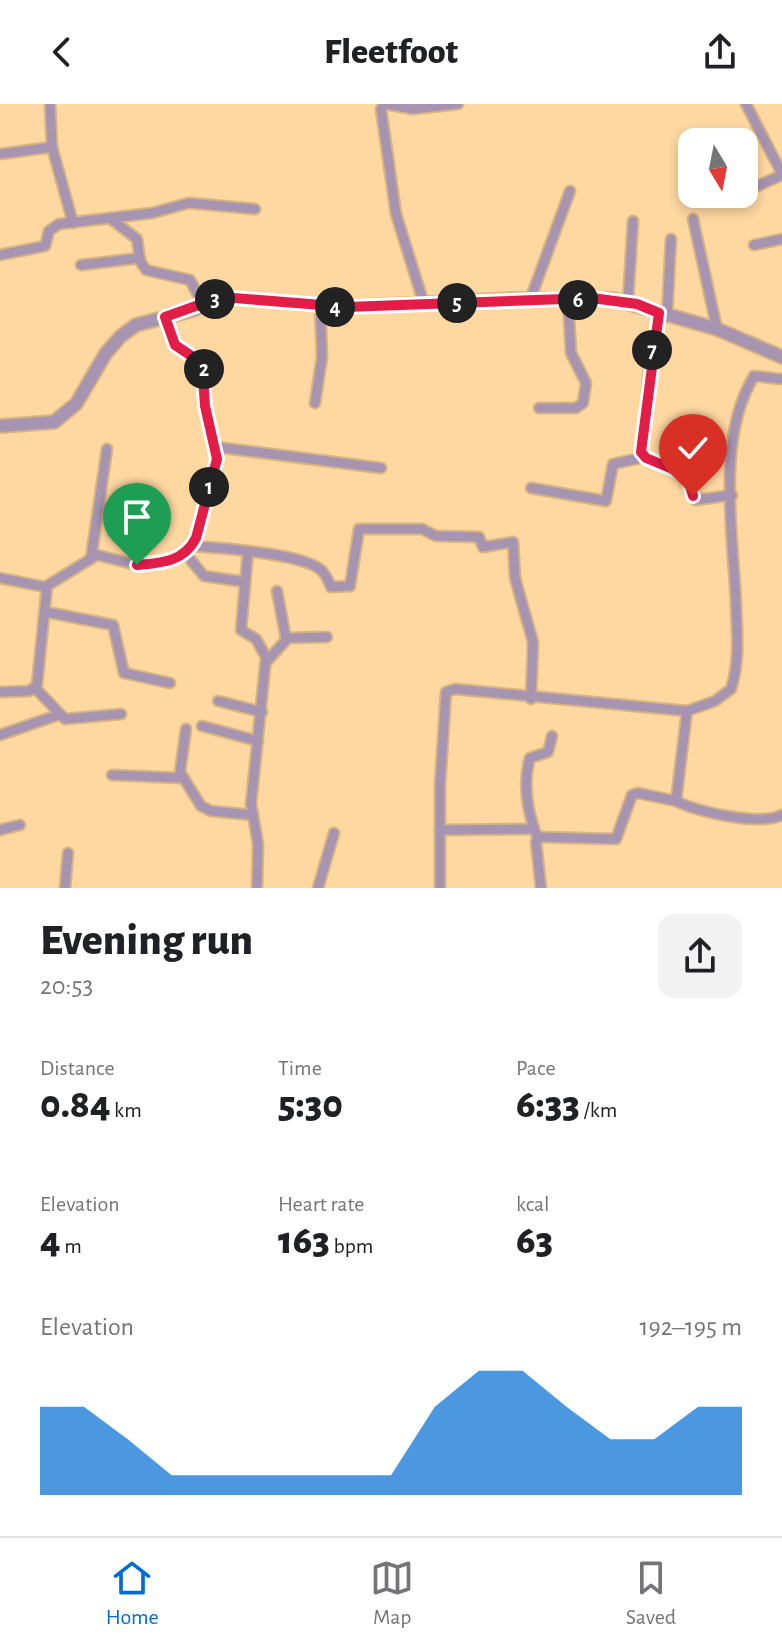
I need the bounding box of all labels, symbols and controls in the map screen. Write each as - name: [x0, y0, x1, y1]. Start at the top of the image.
- icon: back: [40, 30, 84, 74]
- icon: share: [698, 30, 742, 74]
- text: Fleetfoot: [324, 34, 458, 70]
- north arrow: [678, 128, 758, 208]
- map controls: [678, 128, 758, 208]
- pin: 3: [195, 279, 235, 319]
- pin: 6: [558, 280, 598, 320]
- pin: 5: [437, 283, 477, 323]
- pin: 4: [315, 287, 355, 327]
- text: 3: [210, 288, 220, 310]
- text: 6: [573, 289, 583, 311]
- text: 5: [452, 292, 462, 314]
- text: 4: [329, 296, 341, 318]
- pin: 7: [632, 330, 672, 370]
- text: 7: [647, 339, 657, 361]
- pin: 2: [184, 349, 224, 389]
- text: 2: [199, 358, 209, 380]
- pin: [659, 414, 727, 496]
- icon: check: [671, 426, 715, 470]
- pin: 1: [189, 467, 229, 507]
- text: 1: [205, 476, 213, 498]
- pin: [103, 483, 171, 565]
- icon: arrive: [115, 495, 159, 539]
- button: share: [658, 914, 742, 998]
- text: Evening run: [40, 919, 253, 963]
- text: 20:53: [40, 973, 93, 999]
- text: Distance: [40, 1057, 115, 1079]
- text: Time: [278, 1057, 322, 1079]
- text: Pace: [516, 1057, 556, 1079]
- text: 0.84: [40, 1085, 110, 1125]
- text: 5:30: [278, 1085, 343, 1125]
- text: 6:33: [516, 1085, 580, 1125]
- text: km: [110, 1099, 142, 1121]
- text: /km: [580, 1099, 617, 1121]
- text: Elevation: [40, 1193, 120, 1215]
- text: Heart rate: [278, 1193, 364, 1215]
- text: kcal: [516, 1193, 550, 1215]
- text: 4: [40, 1221, 61, 1261]
- text: 163: [278, 1221, 330, 1261]
- text: 63: [516, 1221, 553, 1261]
- text: m: [61, 1235, 82, 1257]
- text: bpm: [330, 1235, 373, 1257]
- text: Elevation: [40, 1314, 134, 1340]
- text: 192–195 m: [640, 1314, 742, 1340]
- tab: Home: [106, 1556, 159, 1630]
- tab: Map: [370, 1556, 414, 1630]
- tab: Saved: [626, 1556, 676, 1630]

